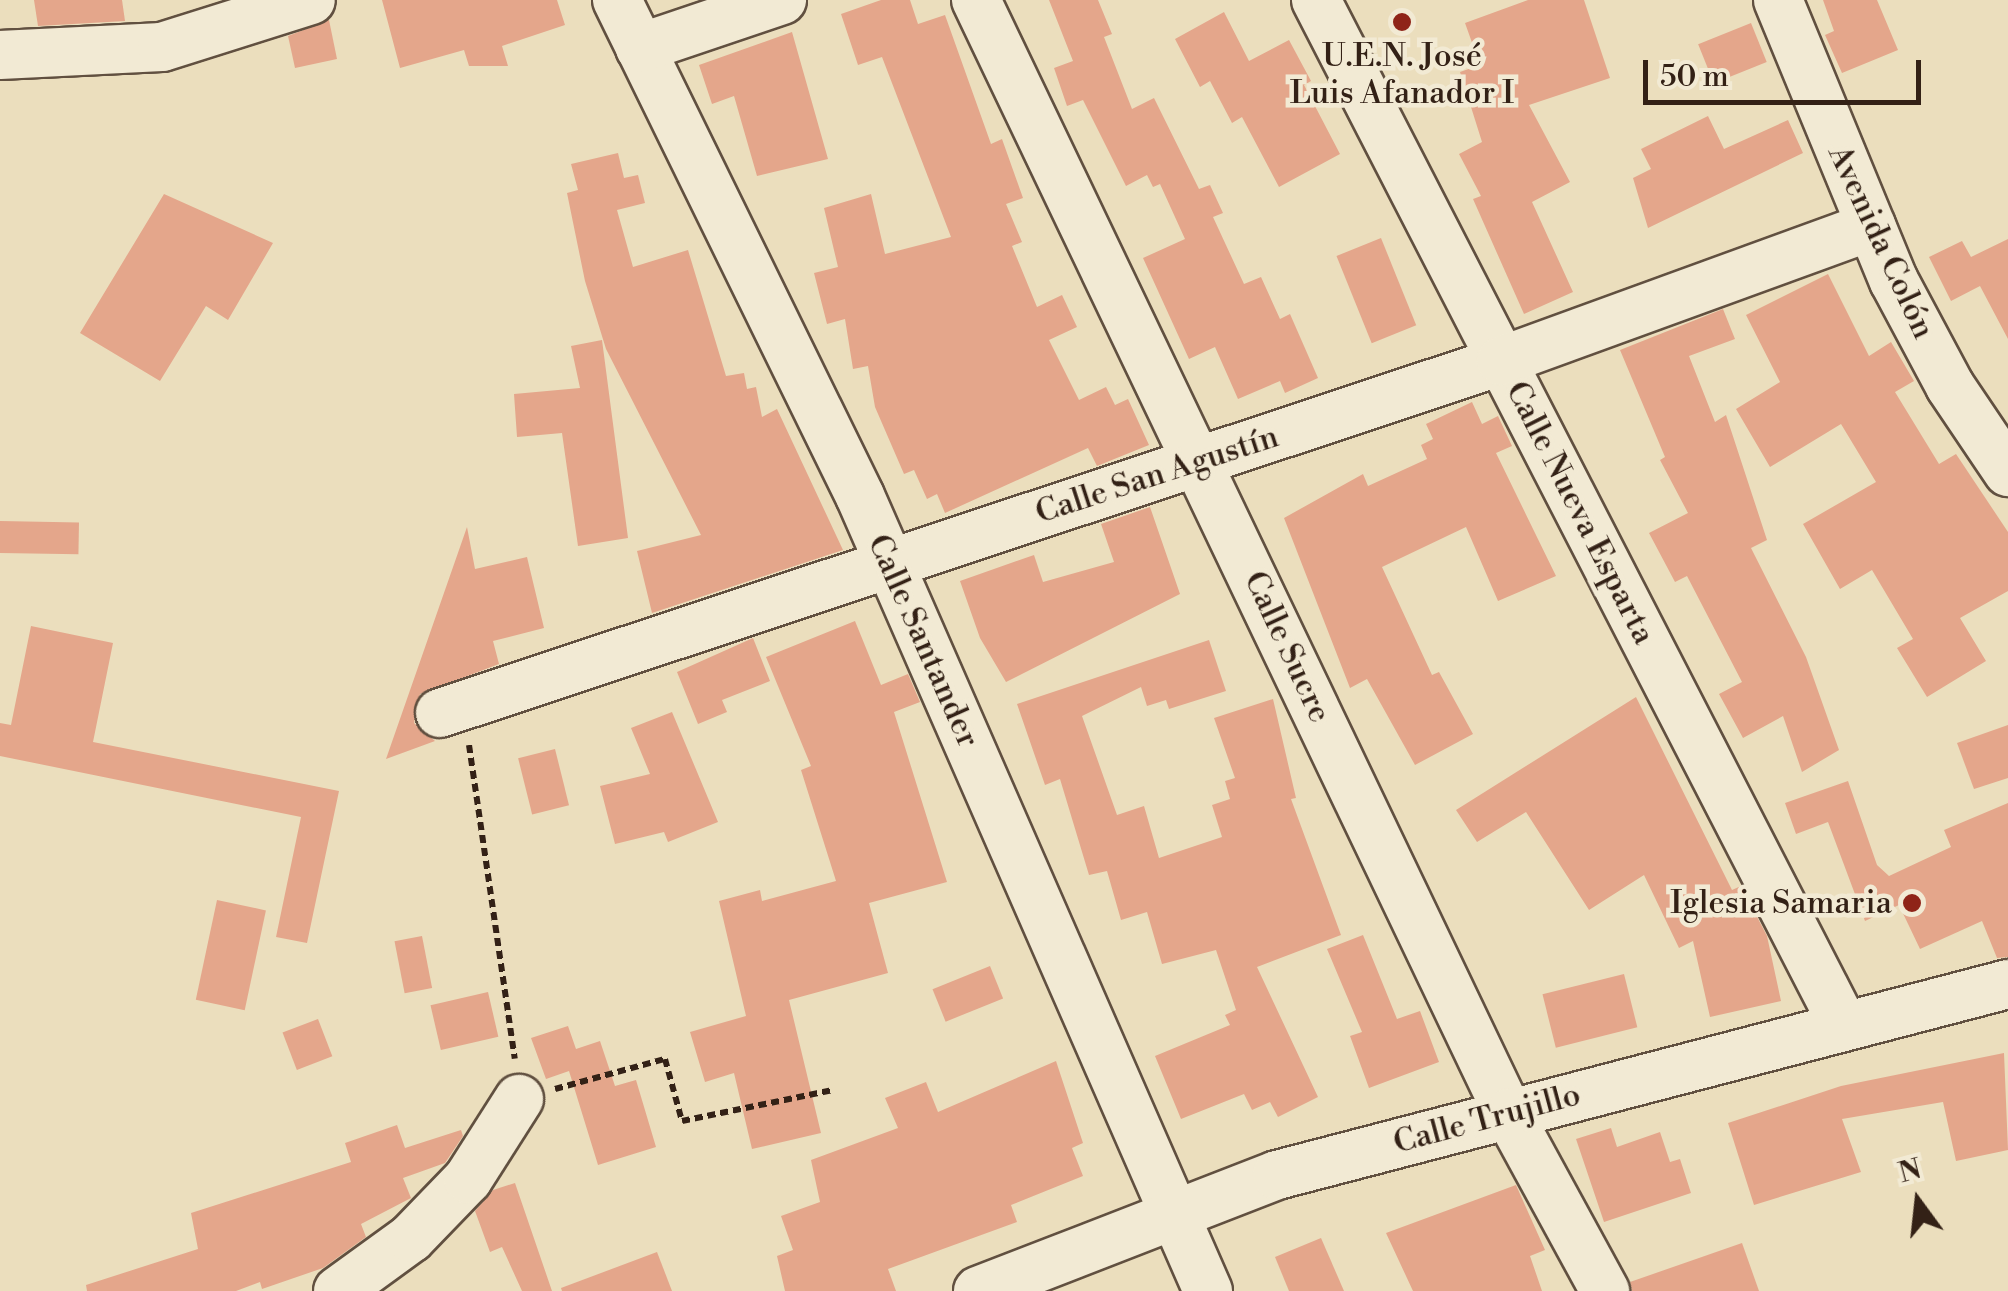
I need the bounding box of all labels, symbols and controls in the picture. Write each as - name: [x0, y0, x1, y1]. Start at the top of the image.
- marker: U.E.N. José Luis Afanador I: [1391, 11, 1413, 33]
- place label: U.E.N. José Luis Afanador I: [1290, 38, 1514, 113]
- scale bar: [1648, 40, 1926, 102]
- text: 50 m: [1660, 58, 1729, 96]
- street label: Avenida Colón: [1819, 139, 1943, 345]
- street label: Calle Nueva Esparta: [1497, 375, 1663, 651]
- street label: Calle San Agustín: [1031, 418, 1283, 532]
- street label: Calle Santander: [859, 529, 987, 753]
- street label: Calle Sucre: [1235, 565, 1339, 729]
- place label: Iglesia Samaria: [1670, 884, 1892, 922]
- marker: Iglesia Samaria: [1901, 892, 1923, 914]
- street label: Calle Trujillo: [1389, 1076, 1585, 1162]
- north arrow: [1868, 1151, 1968, 1251]
- text: N: [1895, 1152, 1925, 1191]

